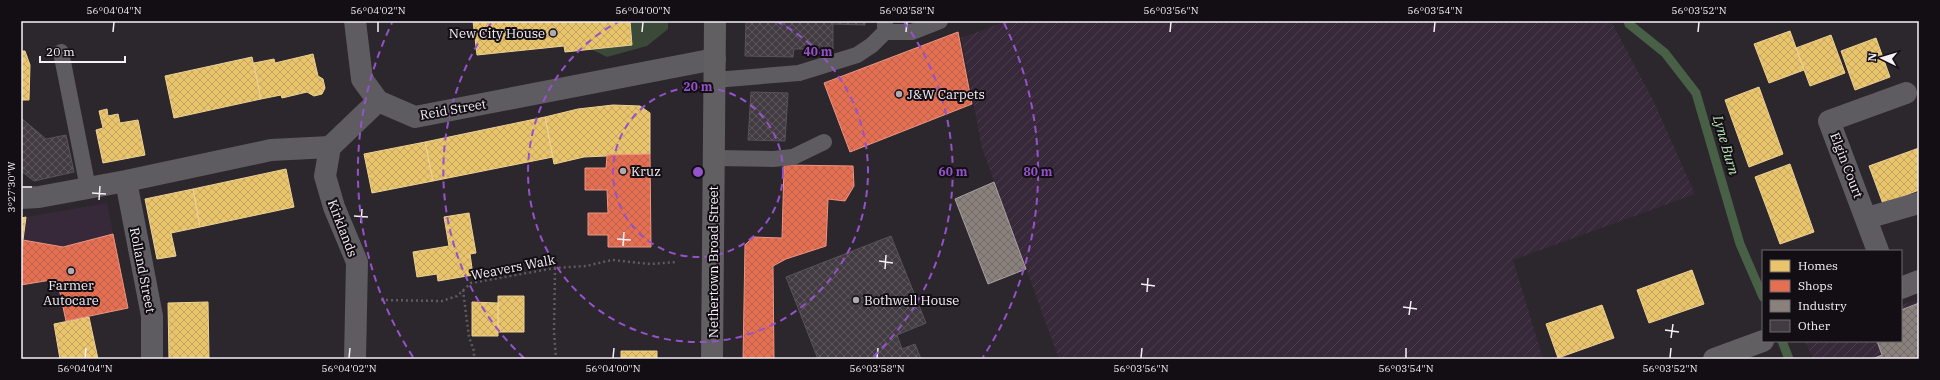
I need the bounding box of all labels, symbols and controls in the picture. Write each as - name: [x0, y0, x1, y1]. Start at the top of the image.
- text: 56°04'04"N: [87, 4, 142, 17]
- text: 56°04'02"N: [351, 4, 406, 17]
- text: 56°04'00"N: [616, 4, 671, 17]
- text: 56°03'58"N: [880, 4, 935, 17]
- text: 56°03'56"N: [1144, 4, 1199, 17]
- text: 56°03'54"N: [1408, 4, 1463, 17]
- text: 56°03'52"N: [1672, 4, 1727, 17]
- place label: New City House: [449, 25, 545, 42]
- marker: New City House: [548, 28, 558, 38]
- scale bar: [40, 38, 125, 64]
- north arrow: [1862, 38, 1902, 78]
- text: 20 m: [46, 44, 75, 59]
- text: 40 m: [804, 44, 833, 59]
- text: N: [1865, 52, 1879, 62]
- text: 20 m: [684, 79, 713, 94]
- place label: J&W Carpets: [907, 86, 985, 103]
- marker: J&W Carpets: [894, 89, 904, 99]
- street label: Reid Street: [419, 95, 488, 124]
- water label: Lyne Burn: [1709, 112, 1743, 177]
- street label: Elgin Court: [1826, 130, 1867, 201]
- text: 3°27'30"W: [5, 161, 18, 213]
- place label: Kruz: [631, 163, 661, 180]
- text: 60 m: [939, 164, 968, 179]
- text: 80 m: [1024, 164, 1053, 179]
- centre of rings: [691, 165, 705, 179]
- marker: Kruz: [618, 166, 628, 176]
- street label: Nethertown Broad Street: [705, 185, 722, 338]
- street label: Kirklands: [324, 197, 361, 259]
- street label: Rolland Street: [126, 226, 159, 315]
- legend: [1762, 250, 1902, 342]
- street label: Weavers Walk: [470, 251, 557, 284]
- text: Homes: [1798, 258, 1838, 273]
- marker: Farmer Autocare: [66, 266, 76, 276]
- place label: Farmer Autocare: [43, 277, 99, 309]
- text: Shops: [1798, 278, 1833, 293]
- place label: Bothwell House: [864, 292, 959, 309]
- marker: Bothwell House: [851, 295, 861, 305]
- text: Industry: [1798, 298, 1847, 313]
- text: Other: [1798, 318, 1831, 333]
- text: 56°04'04"N: [58, 362, 113, 375]
- text: 56°04'02"N: [322, 362, 377, 375]
- text: 56°04'00"N: [586, 362, 641, 375]
- text: 56°03'58"N: [850, 362, 905, 375]
- text: 56°03'56"N: [1114, 362, 1169, 375]
- text: 56°03'54"N: [1379, 362, 1434, 375]
- text: 56°03'52"N: [1643, 362, 1698, 375]

